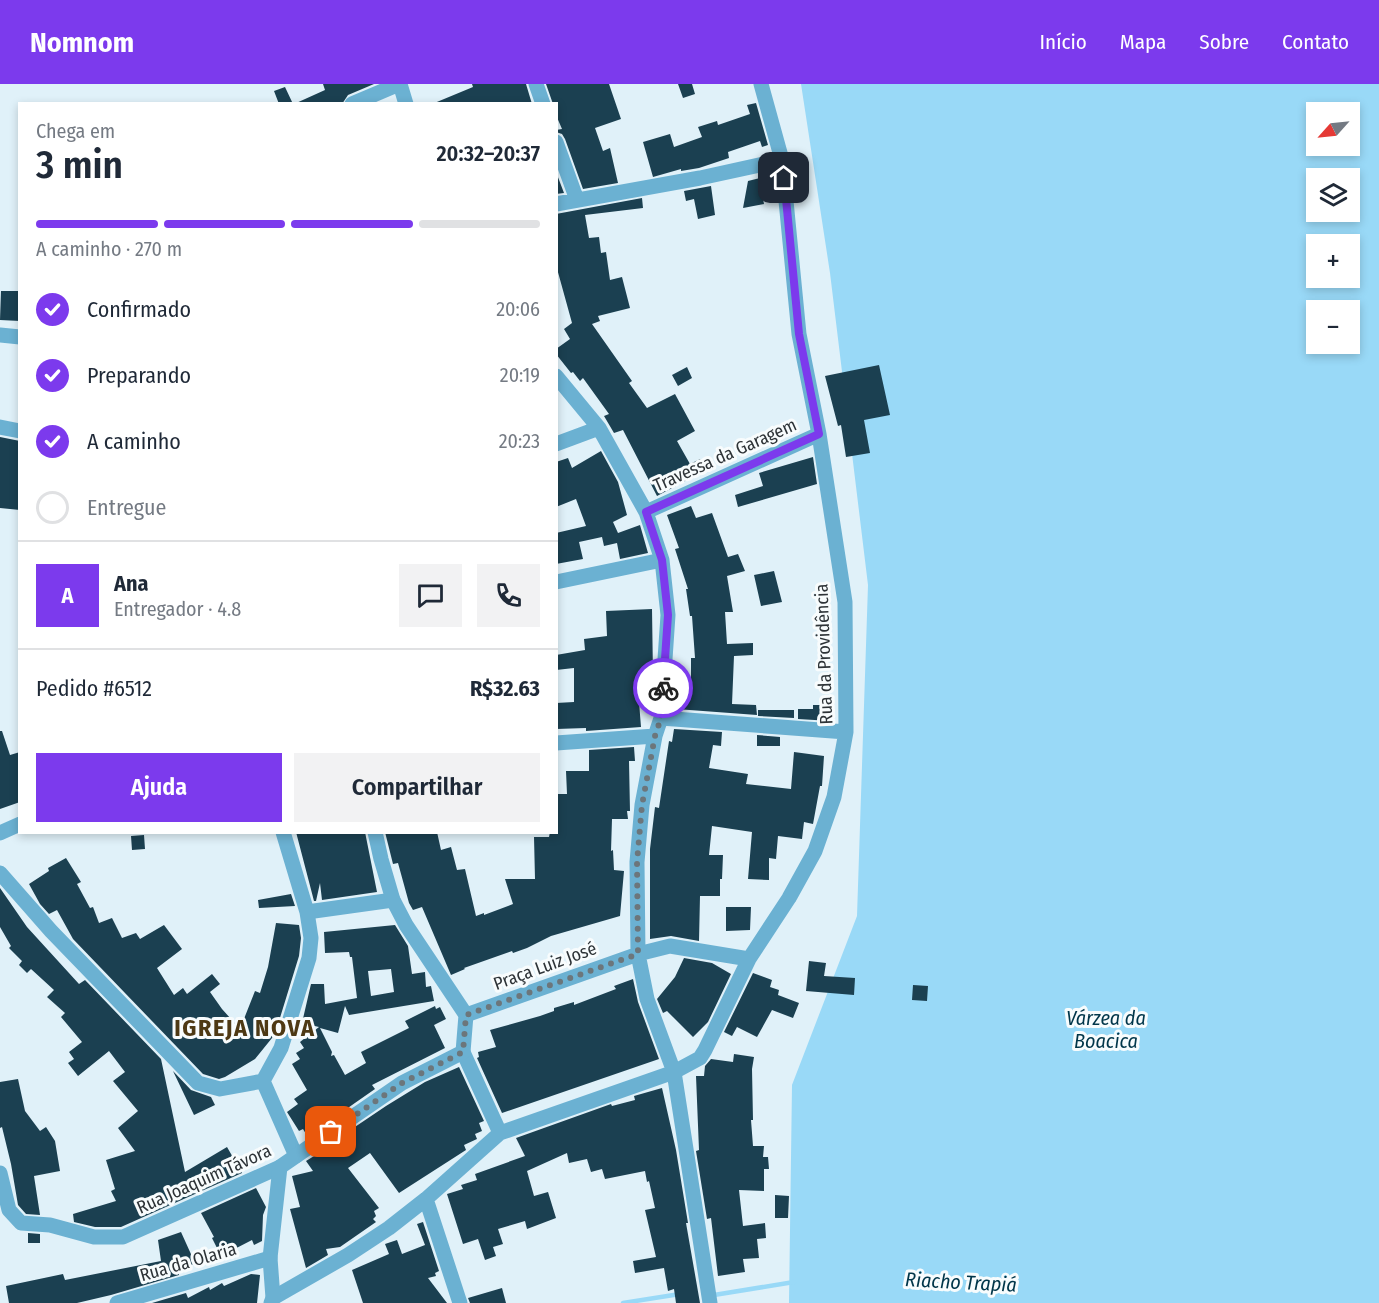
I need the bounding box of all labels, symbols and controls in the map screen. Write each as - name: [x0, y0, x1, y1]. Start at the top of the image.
- text: Nomnom: [30, 26, 134, 59]
- text: Início: [1040, 29, 1087, 55]
- text: Mapa: [1120, 29, 1166, 55]
- text: Sobre: [1199, 29, 1249, 55]
- text: Contato: [1282, 29, 1349, 55]
- north arrow: [1306, 102, 1360, 156]
- map controls: [1306, 102, 1360, 354]
- text: Chega em: [36, 119, 115, 143]
- text: 20:32–20:37: [437, 140, 540, 167]
- text: 3 min: [36, 142, 123, 188]
- pin: [758, 152, 809, 203]
- icon: home: [767, 161, 800, 194]
- button: layers: [1306, 168, 1360, 222]
- button: +: [1306, 234, 1360, 288]
- text: A caminho · 270 m: [36, 237, 182, 261]
- icon: check: [36, 293, 69, 326]
- text: Confirmado: [87, 296, 191, 323]
- text: 20:06: [496, 297, 540, 321]
- button: −: [1306, 300, 1360, 354]
- icon: check: [36, 359, 69, 392]
- text: Preparando: [87, 362, 191, 389]
- text: 20:19: [500, 363, 540, 387]
- street label: Travessa da Garagem: [650, 414, 800, 496]
- icon: check: [36, 425, 69, 458]
- text: A caminho: [87, 428, 181, 455]
- text: 20:23: [499, 429, 540, 453]
- text: Entregue: [87, 494, 166, 521]
- button: chat: [399, 564, 462, 627]
- button: phone: [477, 564, 540, 627]
- text: Ana: [114, 570, 148, 597]
- text: A: [62, 582, 73, 609]
- street label: Rua da Providência: [811, 583, 837, 725]
- text: Entregador · 4.8: [114, 597, 241, 621]
- courier: [633, 658, 693, 718]
- icon: bike: [647, 672, 680, 705]
- text: Pedido #6512: [36, 675, 152, 702]
- text: R$32.63: [470, 675, 540, 702]
- button: Ajuda: [36, 753, 282, 822]
- button: Compartilhar: [294, 753, 540, 822]
- street label: Praça Luiz José: [490, 937, 600, 995]
- water label: Várzea da Boacica: [1066, 1006, 1146, 1053]
- district label: IGREJA NOVA: [174, 1014, 316, 1042]
- pin: [305, 1106, 356, 1157]
- icon: bag: [314, 1115, 347, 1148]
- street label: Rua Joaquim Távora: [133, 1139, 275, 1219]
- street label: Rua da Olaria: [137, 1238, 239, 1286]
- water label: Riacho Trapiá: [905, 1267, 1017, 1297]

